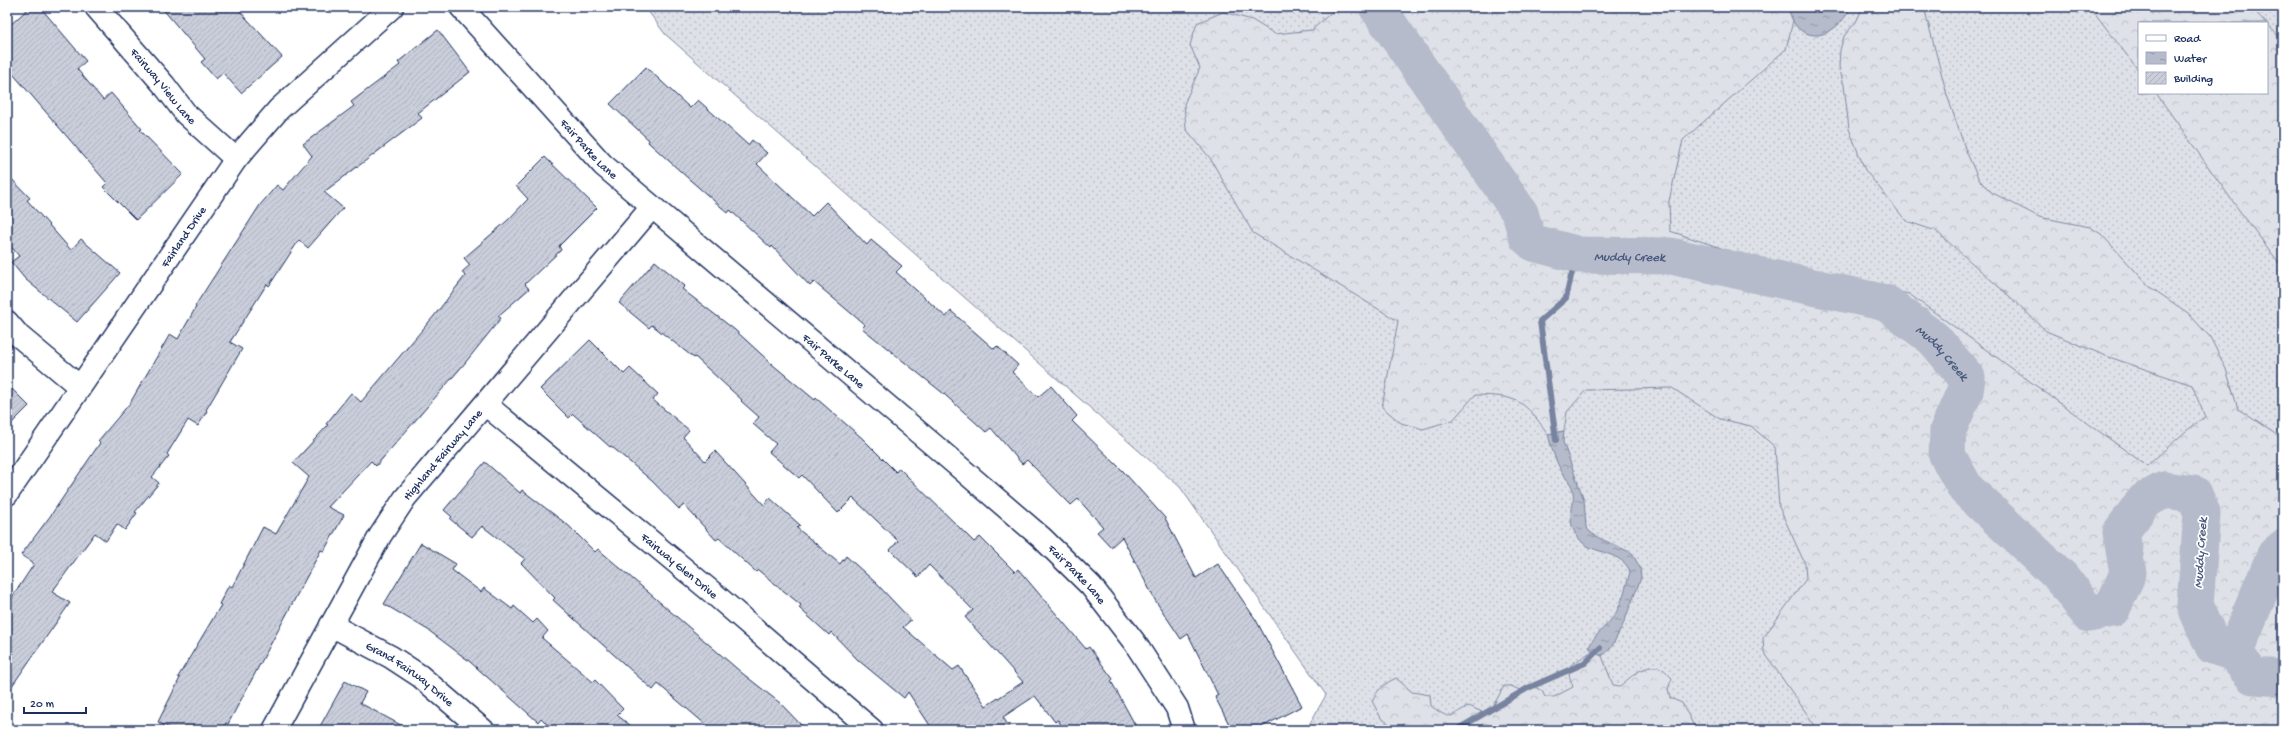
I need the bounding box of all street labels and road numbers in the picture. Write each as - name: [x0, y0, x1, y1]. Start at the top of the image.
- street label: Fairway View Lane: [126, 46, 199, 129]
- street label: Fair Parke Lane: [555, 116, 620, 184]
- street label: Fairland Drive: [158, 204, 211, 272]
- street label: Fair Parke Lane: [798, 331, 867, 393]
- street label: Highland Fairway Lane: [401, 407, 487, 504]
- street label: Fairway Glen Drive: [636, 530, 720, 603]
- street label: Fair Parke Lane: [1043, 542, 1108, 608]
- street label: Grand Fairway Drive: [363, 640, 456, 711]

